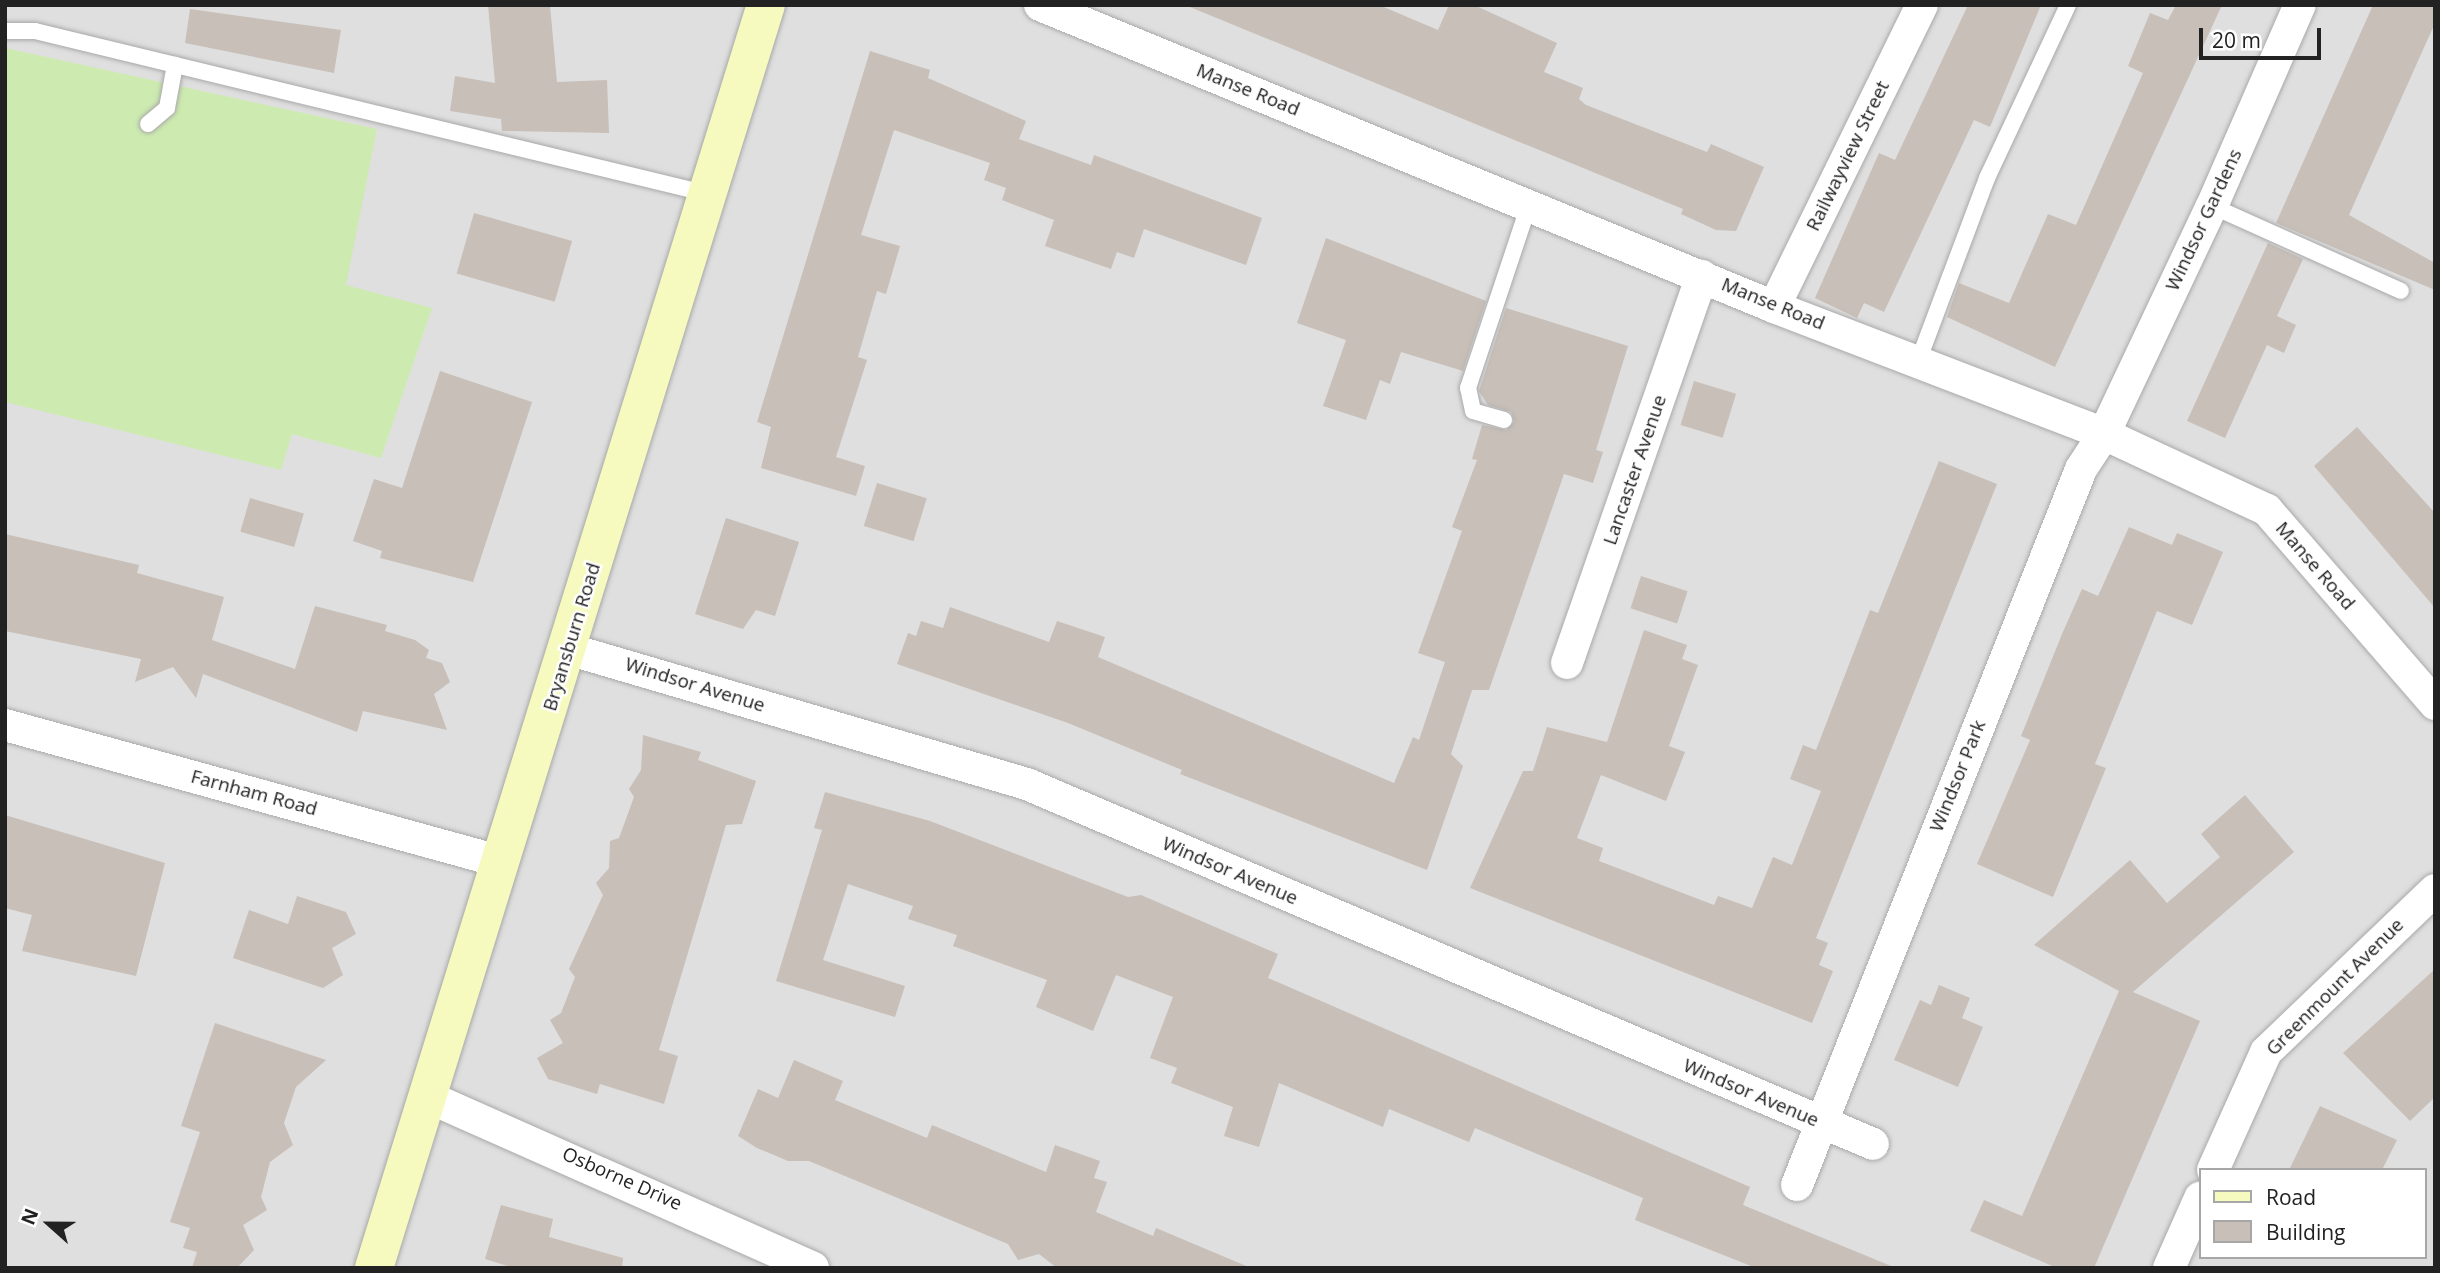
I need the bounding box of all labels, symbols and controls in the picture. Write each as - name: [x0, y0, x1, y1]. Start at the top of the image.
- scale bar: [2202, 14, 2324, 58]
- text: 20 m: [2212, 26, 2261, 54]
- street label: Manse Road: [1193, 59, 1303, 121]
- street label: Railwayview Street: [1802, 77, 1894, 235]
- street label: Windsor Gardens: [2161, 145, 2247, 295]
- street label: Manse Road: [1718, 273, 1828, 335]
- street label: Lancaster Avenue: [1599, 392, 1671, 548]
- street label: Manse Road: [2271, 517, 2359, 615]
- street label: Bryansburn Road: [539, 560, 605, 714]
- street label: Windsor Avenue: [622, 653, 768, 717]
- street label: Windsor Park: [1925, 717, 1991, 835]
- street label: Farnham Road: [188, 765, 320, 821]
- street label: Windsor Avenue: [1159, 832, 1301, 910]
- street label: Greenmount Avenue: [2262, 914, 2408, 1060]
- street label: Windsor Avenue: [1680, 1054, 1822, 1132]
- street label: Osborne Drive: [559, 1142, 685, 1216]
- legend: [2198, 1168, 2426, 1259]
- text: Road: [2266, 1183, 2316, 1211]
- north arrow: [14, 1189, 84, 1259]
- text: N: [14, 1205, 44, 1228]
- text: Building: [2266, 1218, 2345, 1246]

